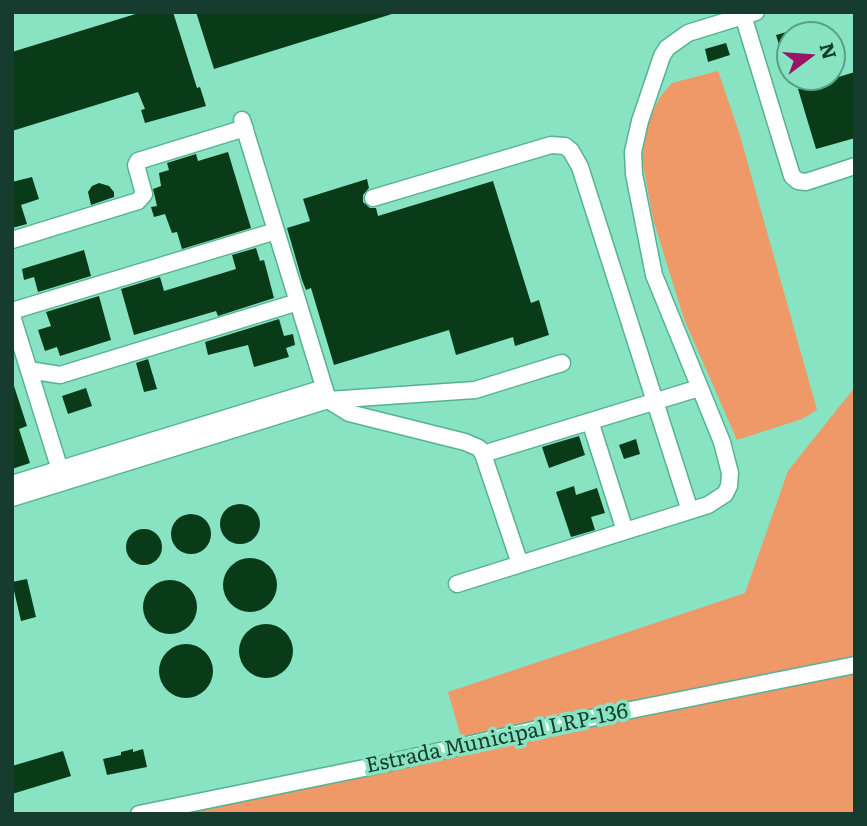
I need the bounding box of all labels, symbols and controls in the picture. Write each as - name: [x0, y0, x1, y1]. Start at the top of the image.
- north arrow: [776, 21, 846, 91]
- text: N: [814, 39, 845, 62]
- street label: Estrada Municipal LRP-136: [364, 699, 630, 779]

